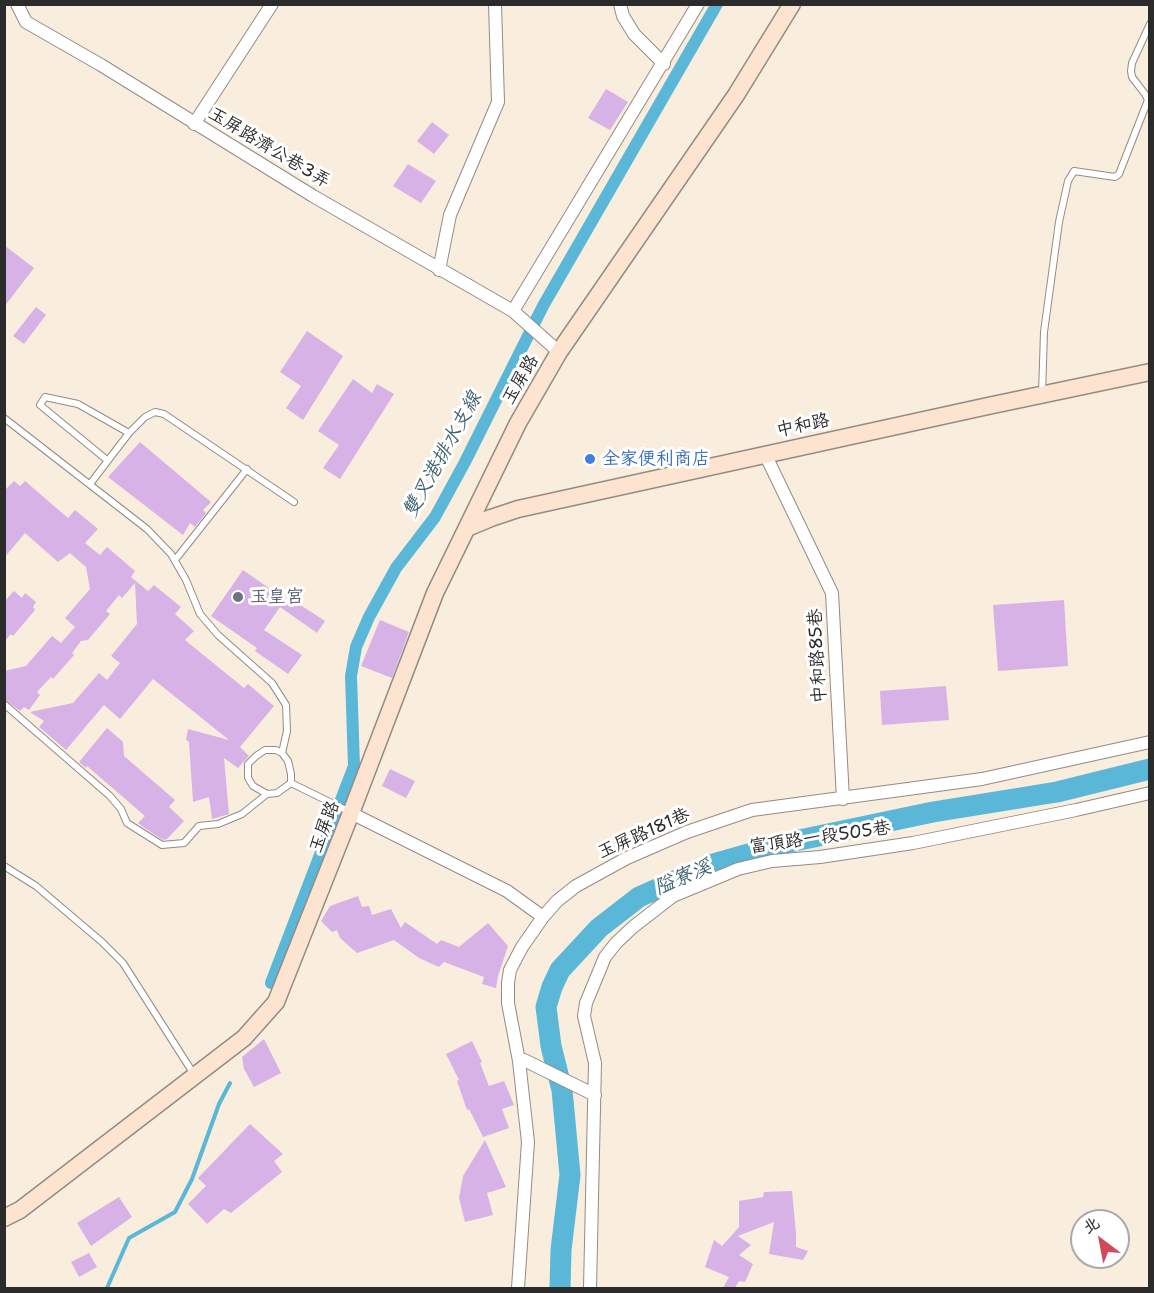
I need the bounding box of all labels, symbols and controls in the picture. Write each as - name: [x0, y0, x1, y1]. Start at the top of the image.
- street label: 玉屏路濟公巷3弄: [204, 103, 334, 193]
- street label: 玉屏路: [498, 351, 544, 409]
- water label: 雙叉港排水支線: [399, 388, 487, 522]
- street label: 中和路: [774, 410, 832, 442]
- place label: 全家便利商店: [602, 448, 710, 470]
- marker: 全家便利商店: [583, 452, 597, 466]
- place label: 玉皇宮: [250, 586, 304, 608]
- marker: 玉皇宮: [231, 590, 245, 604]
- street label: 中和路85巷: [805, 608, 831, 704]
- street label: 玉屏路: [305, 798, 345, 856]
- street label: 玉屏路181巷: [595, 804, 693, 864]
- street label: 富頂路一段505巷: [748, 817, 892, 859]
- water label: 隘寮溪: [651, 855, 715, 901]
- north arrow: [1070, 1209, 1130, 1269]
- text: 北: [1079, 1212, 1104, 1238]

